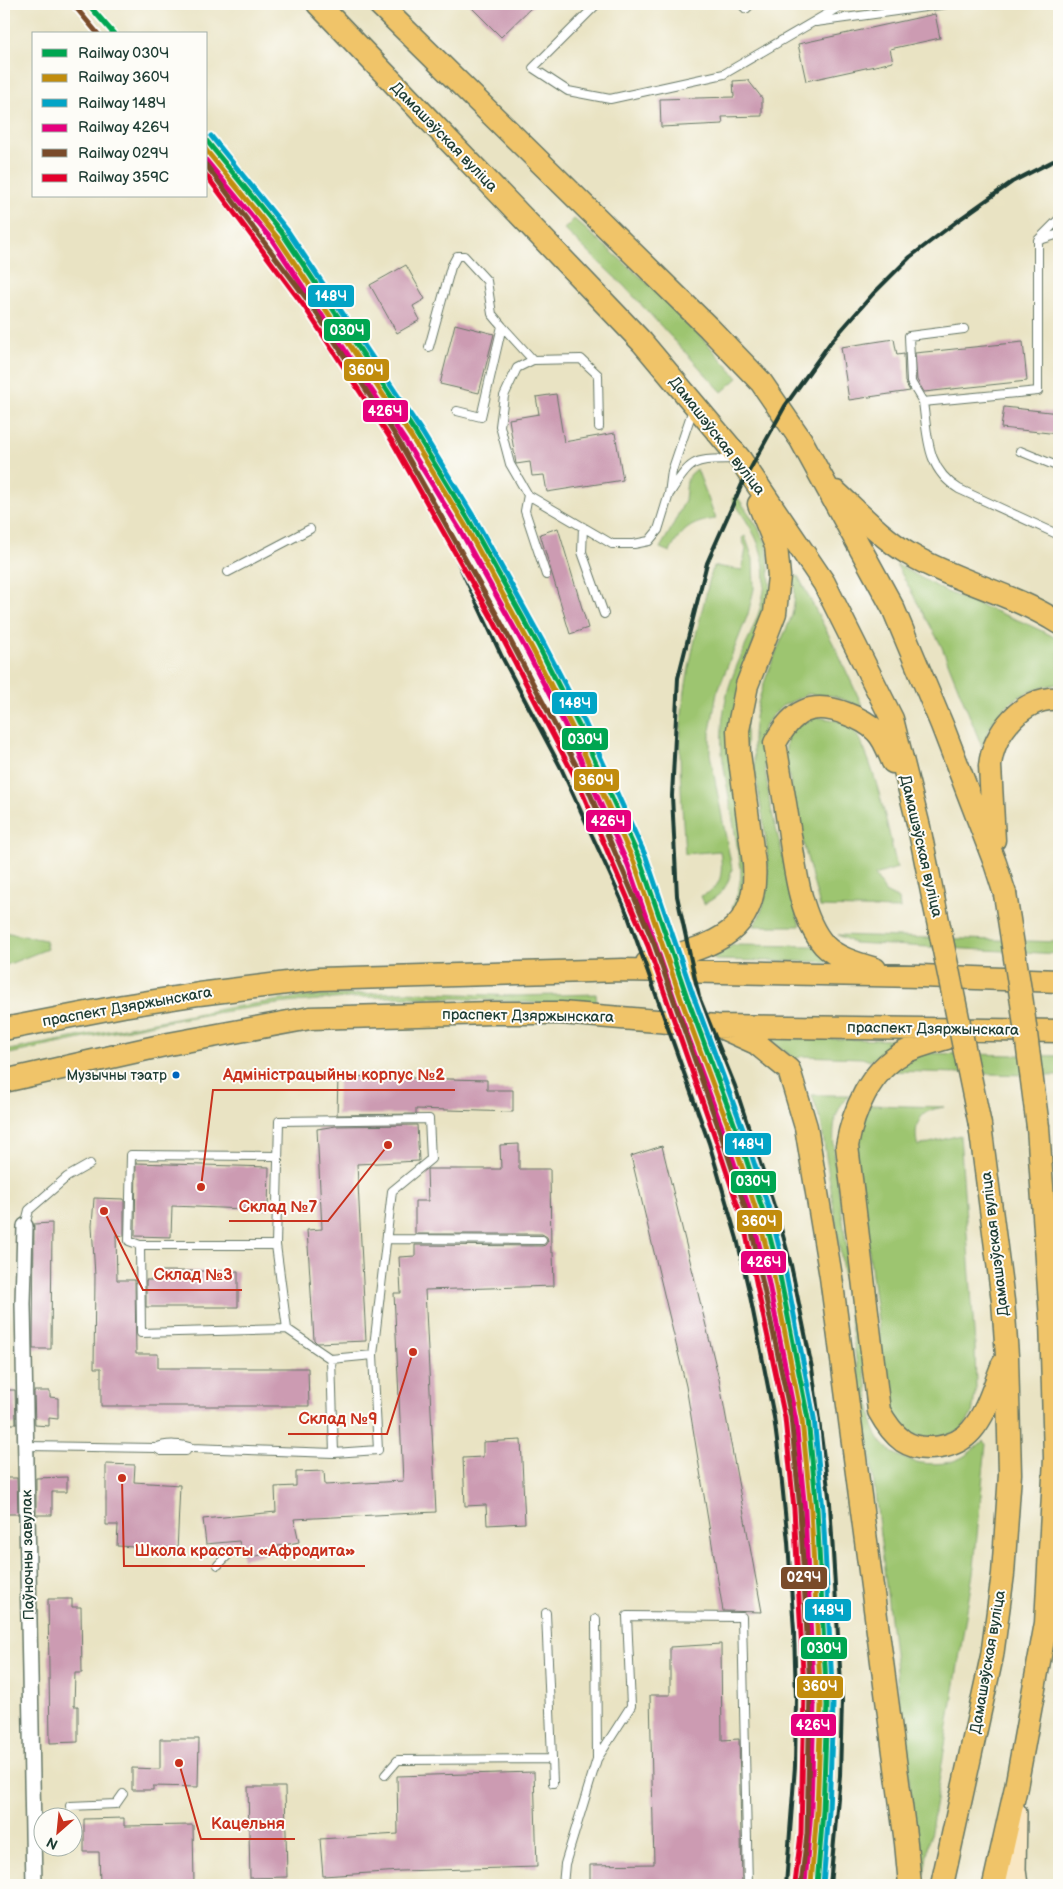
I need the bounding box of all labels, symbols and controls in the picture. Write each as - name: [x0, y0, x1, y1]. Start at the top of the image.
- legend: [32, 32, 208, 198]
- text: Railway 030Ч: [78, 44, 169, 63]
- text: Railway 360Ч: [78, 68, 170, 87]
- street label: Дамашэўская вуліца: [387, 78, 501, 196]
- text: Railway 148Ч: [78, 94, 166, 113]
- text: Railway 426Ч: [78, 118, 169, 137]
- text: Railway 029Ч: [78, 144, 169, 163]
- text: Railway 359С: [78, 168, 169, 187]
- line badge: 148Ч: [307, 284, 355, 308]
- text: 148Ч: [315, 288, 347, 305]
- line badge: 030Ч: [323, 318, 371, 342]
- text: 030Ч: [329, 322, 365, 339]
- line badge: 360Ч: [343, 358, 390, 382]
- text: 360Ч: [349, 362, 383, 379]
- street label: Дамашэўская вуліца: [665, 373, 769, 499]
- line badge: 426Ч: [362, 399, 409, 423]
- text: 426Ч: [368, 403, 402, 420]
- line badge: 148Ч: [551, 691, 598, 715]
- text: 148Ч: [559, 695, 591, 712]
- line badge: 030Ч: [561, 727, 609, 751]
- text: 030Ч: [567, 731, 603, 748]
- line badge: 360Ч: [573, 768, 620, 792]
- text: 360Ч: [579, 772, 613, 789]
- street label: Дамашэўская вуліца: [895, 773, 947, 919]
- line badge: 426Ч: [585, 809, 632, 833]
- text: 426Ч: [591, 813, 625, 830]
- street label: праспект Дзяржынскага: [41, 983, 213, 1031]
- street label: праспект Дзяржынскага: [442, 1005, 614, 1027]
- street label: праспект Дзяржынскага: [847, 1018, 1019, 1040]
- callout: Адміністрацыйны корпус №2: [213, 1059, 455, 1090]
- text: Адміністрацыйны корпус №2: [222, 1066, 445, 1085]
- place label: Музычны тэатр: [67, 1067, 167, 1084]
- marker: Музычны тэатр: [171, 1070, 181, 1080]
- line badge: 148Ч: [724, 1132, 772, 1156]
- text: 148Ч: [732, 1136, 764, 1153]
- line badge: 030Ч: [730, 1170, 777, 1194]
- street label: Дамашэўская вуліца: [977, 1171, 1013, 1317]
- text: 030Ч: [735, 1173, 771, 1190]
- callout: Склад №7: [229, 1190, 328, 1221]
- text: Склад №7: [239, 1198, 317, 1217]
- line badge: 360Ч: [736, 1209, 783, 1233]
- text: 360Ч: [742, 1213, 776, 1230]
- line badge: 426Ч: [740, 1250, 787, 1274]
- text: 426Ч: [747, 1254, 781, 1271]
- callout: Склад №3: [143, 1259, 242, 1290]
- text: Склад №3: [153, 1266, 233, 1285]
- callout: Склад №9: [288, 1403, 387, 1434]
- text: Склад №9: [298, 1410, 378, 1429]
- street label: Паўночны завулак: [17, 1490, 39, 1620]
- callout: Школа красоты «Афродита»: [124, 1535, 365, 1566]
- text: Школа красоты «Афродита»: [135, 1542, 355, 1561]
- line badge: 029Ч: [780, 1566, 828, 1590]
- text: 029Ч: [787, 1569, 821, 1586]
- street label: Дамашэўская вуліца: [966, 1589, 1010, 1735]
- line badge: 148Ч: [804, 1598, 852, 1622]
- text: 148Ч: [812, 1602, 844, 1619]
- line badge: 030Ч: [800, 1636, 848, 1660]
- text: 030Ч: [806, 1640, 842, 1657]
- line badge: 360Ч: [796, 1675, 844, 1699]
- text: 360Ч: [803, 1678, 837, 1695]
- line badge: 426Ч: [790, 1713, 837, 1737]
- text: 426Ч: [796, 1717, 830, 1734]
- north arrow: [32, 1806, 82, 1856]
- callout: Кацельня: [201, 1808, 295, 1839]
- text: Кацельня: [211, 1815, 285, 1834]
- text: N: [44, 1833, 61, 1853]

